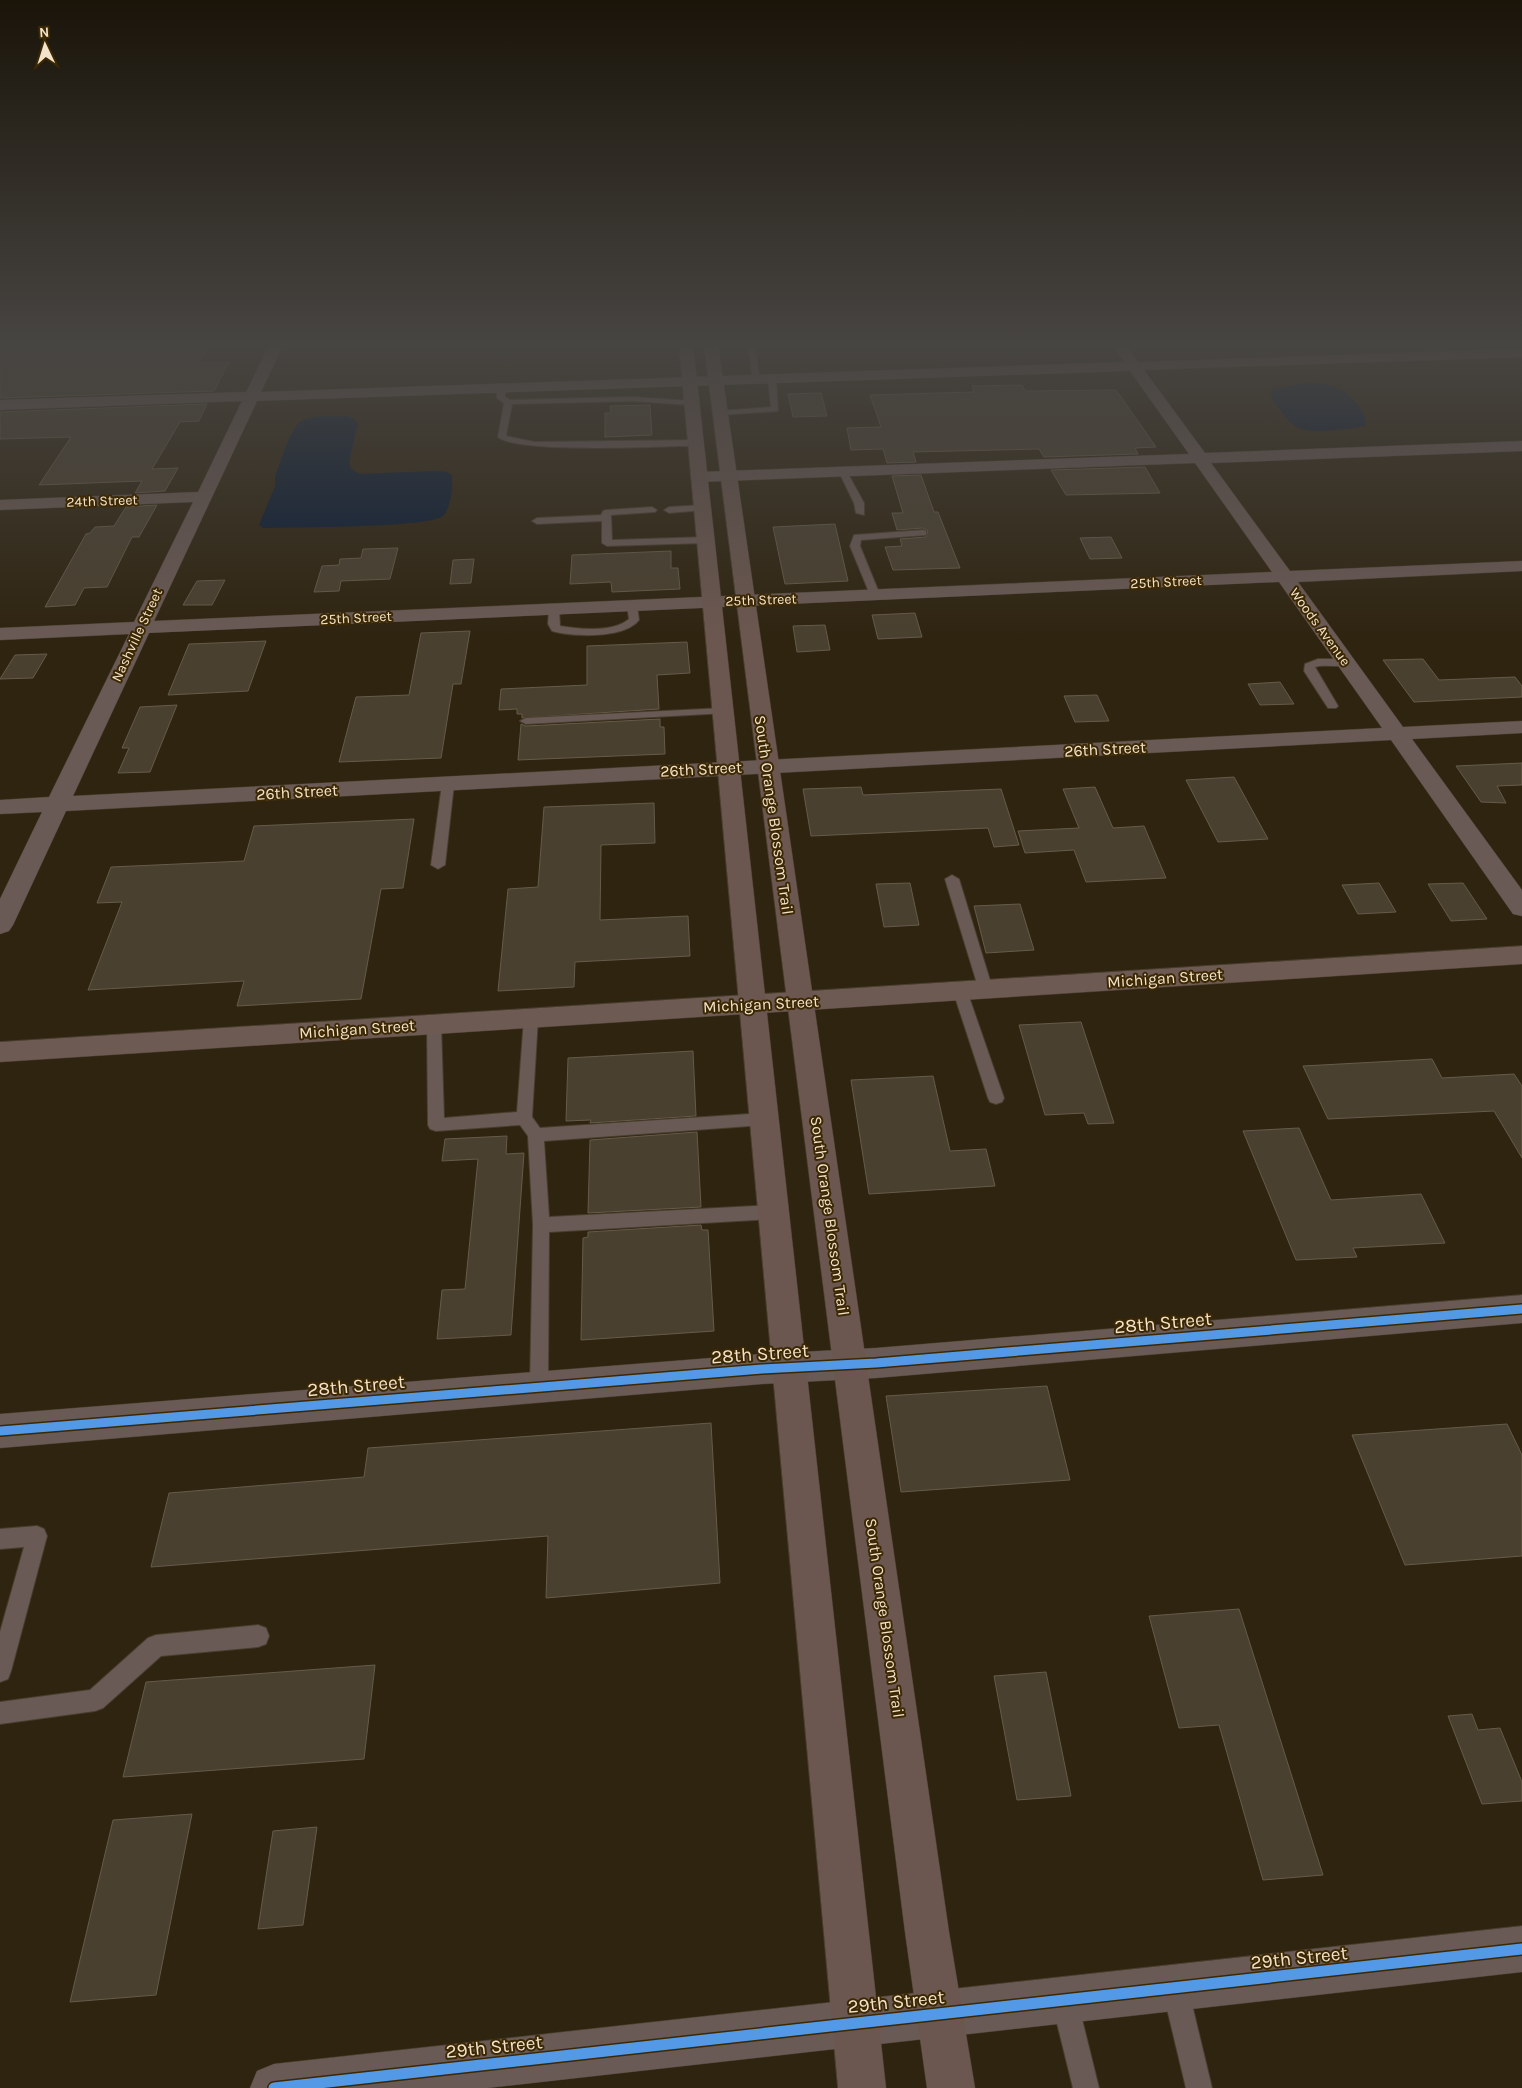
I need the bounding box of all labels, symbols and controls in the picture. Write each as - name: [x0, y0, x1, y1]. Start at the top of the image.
- north arrow: [20, 20, 70, 70]
- text: N: [39, 24, 50, 41]
- street label: 24th Street: [66, 491, 138, 511]
- street label: 25th Street: [1130, 572, 1202, 592]
- street label: Woods Avenue: [1286, 585, 1354, 669]
- street label: Nashville Street: [108, 586, 166, 684]
- street label: 25th Street: [725, 590, 797, 610]
- street label: 25th Street: [320, 608, 392, 628]
- street label: South Orange Blossom Trail: [751, 714, 797, 916]
- street label: 26th Street: [1064, 737, 1146, 761]
- street label: 26th Street: [660, 757, 742, 781]
- street label: 26th Street: [256, 780, 338, 804]
- street label: Michigan Street: [1106, 964, 1224, 992]
- street label: Michigan Street: [702, 991, 820, 1017]
- street label: Michigan Street: [298, 1015, 416, 1043]
- street label: South Orange Blossom Trail: [807, 1115, 853, 1317]
- street label: 28th Street: [1113, 1308, 1213, 1338]
- street label: 28th Street: [710, 1340, 810, 1368]
- street label: 28th Street: [306, 1371, 406, 1401]
- street label: South Orange Blossom Trail: [862, 1517, 908, 1719]
- street label: 29th Street: [1249, 1942, 1349, 1974]
- street label: 29th Street: [846, 1986, 946, 2018]
- street label: 29th Street: [444, 2031, 544, 2063]

